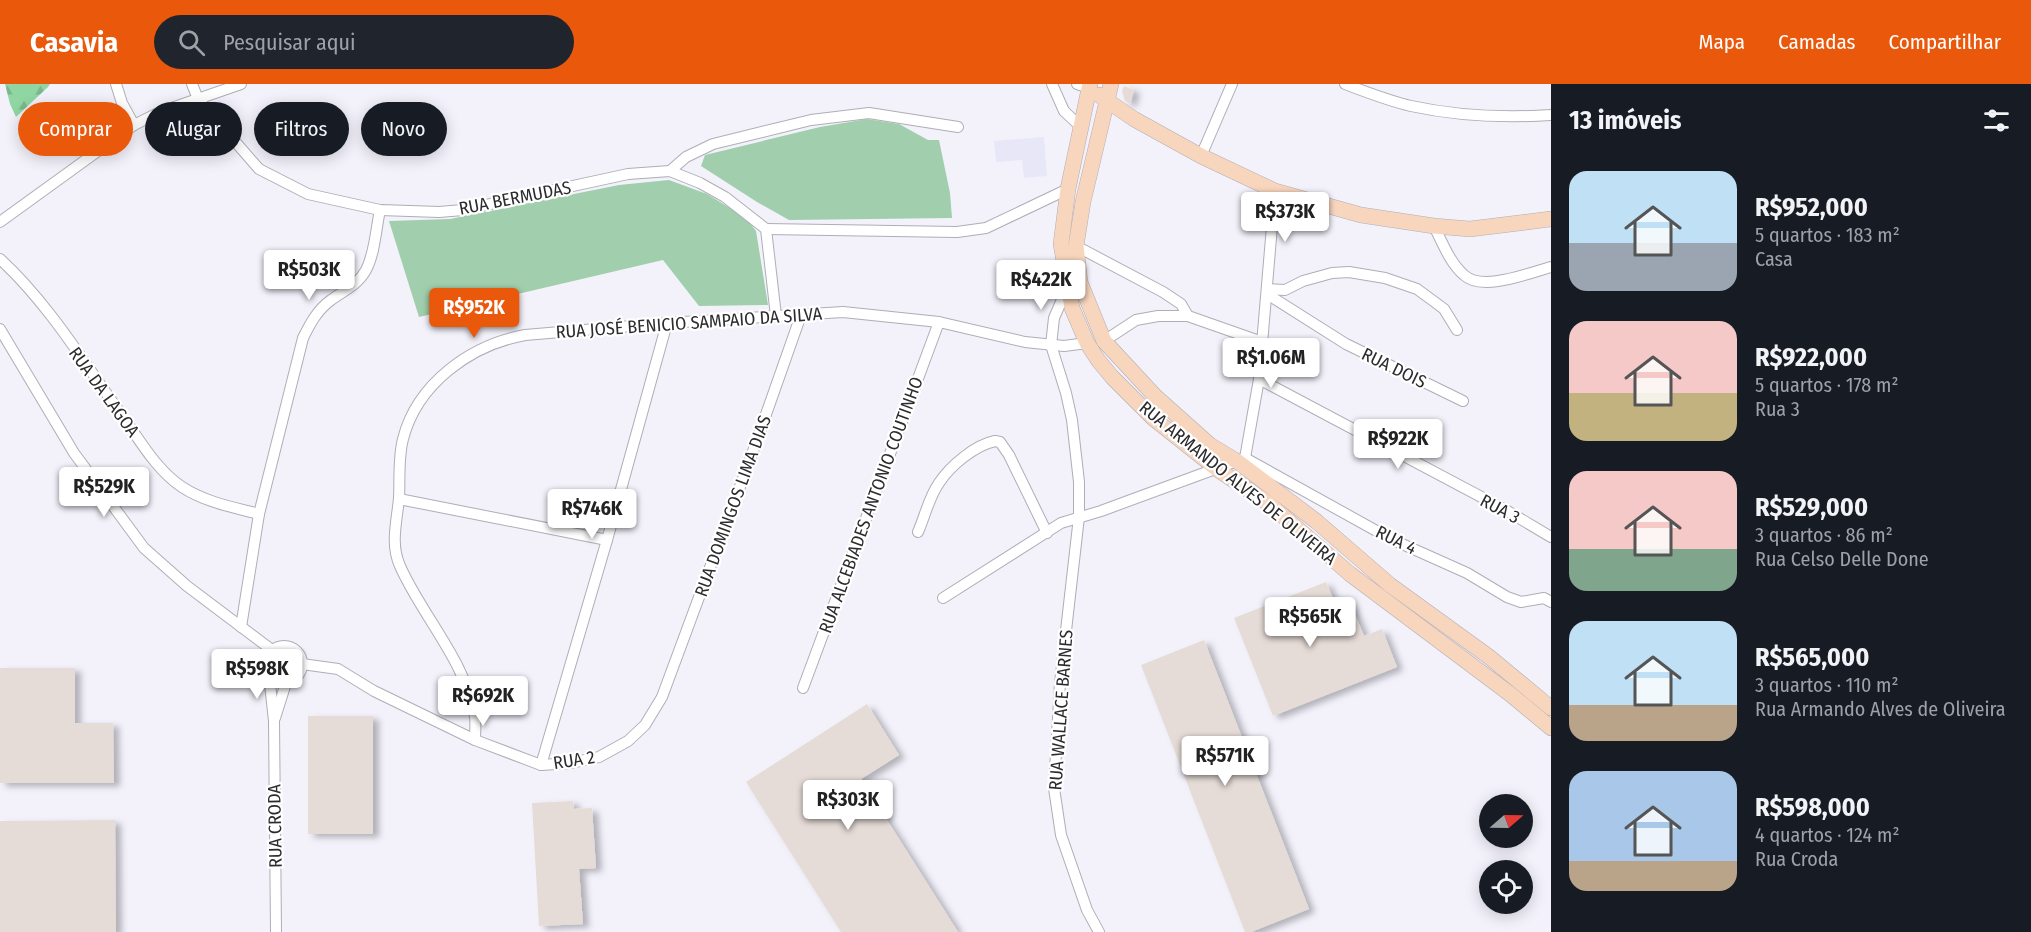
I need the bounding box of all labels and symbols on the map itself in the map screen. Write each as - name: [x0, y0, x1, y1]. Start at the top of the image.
- street label: RUA BERMUDAS: [457, 176, 573, 220]
- pin: R$373K: [1236, 192, 1334, 243]
- pin: R$503K: [260, 250, 358, 301]
- pin: R$422K: [992, 260, 1090, 311]
- pin: R$952K: [425, 288, 523, 339]
- street label: RUA JOSÉ BENICIO SAMPAIO DA SILVA: [555, 302, 823, 343]
- pin: R$1.06M: [1216, 338, 1326, 389]
- street label: RUA DA LAGOA: [64, 343, 144, 442]
- street label: RUA DOIS: [1358, 343, 1430, 393]
- street label: RUA ALCEBIADES ANTONIO COUTINHO: [814, 374, 928, 636]
- street label: RUA ARMANDO ALVES DE OLIVEIRA: [1135, 397, 1342, 570]
- street label: RUA DOMINGOS LIMA DIAS: [690, 412, 776, 600]
- pin: R$922K: [1349, 419, 1447, 470]
- pin: R$529K: [55, 467, 153, 518]
- pin: R$746K: [543, 489, 641, 540]
- street label: RUA 3: [1476, 489, 1524, 529]
- street label: RUA 4: [1372, 521, 1420, 559]
- pin: R$565K: [1261, 597, 1359, 648]
- street label: RUA WALLACE BARNES: [1044, 629, 1078, 791]
- pin: R$598K: [208, 649, 306, 700]
- pin: R$692K: [434, 676, 532, 727]
- pin: R$571K: [1176, 736, 1274, 787]
- street label: RUA 2: [552, 746, 596, 774]
- pin: R$303K: [799, 780, 897, 831]
- street label: RUA CRODA: [263, 783, 287, 868]
- north arrow: [1479, 794, 1533, 848]

